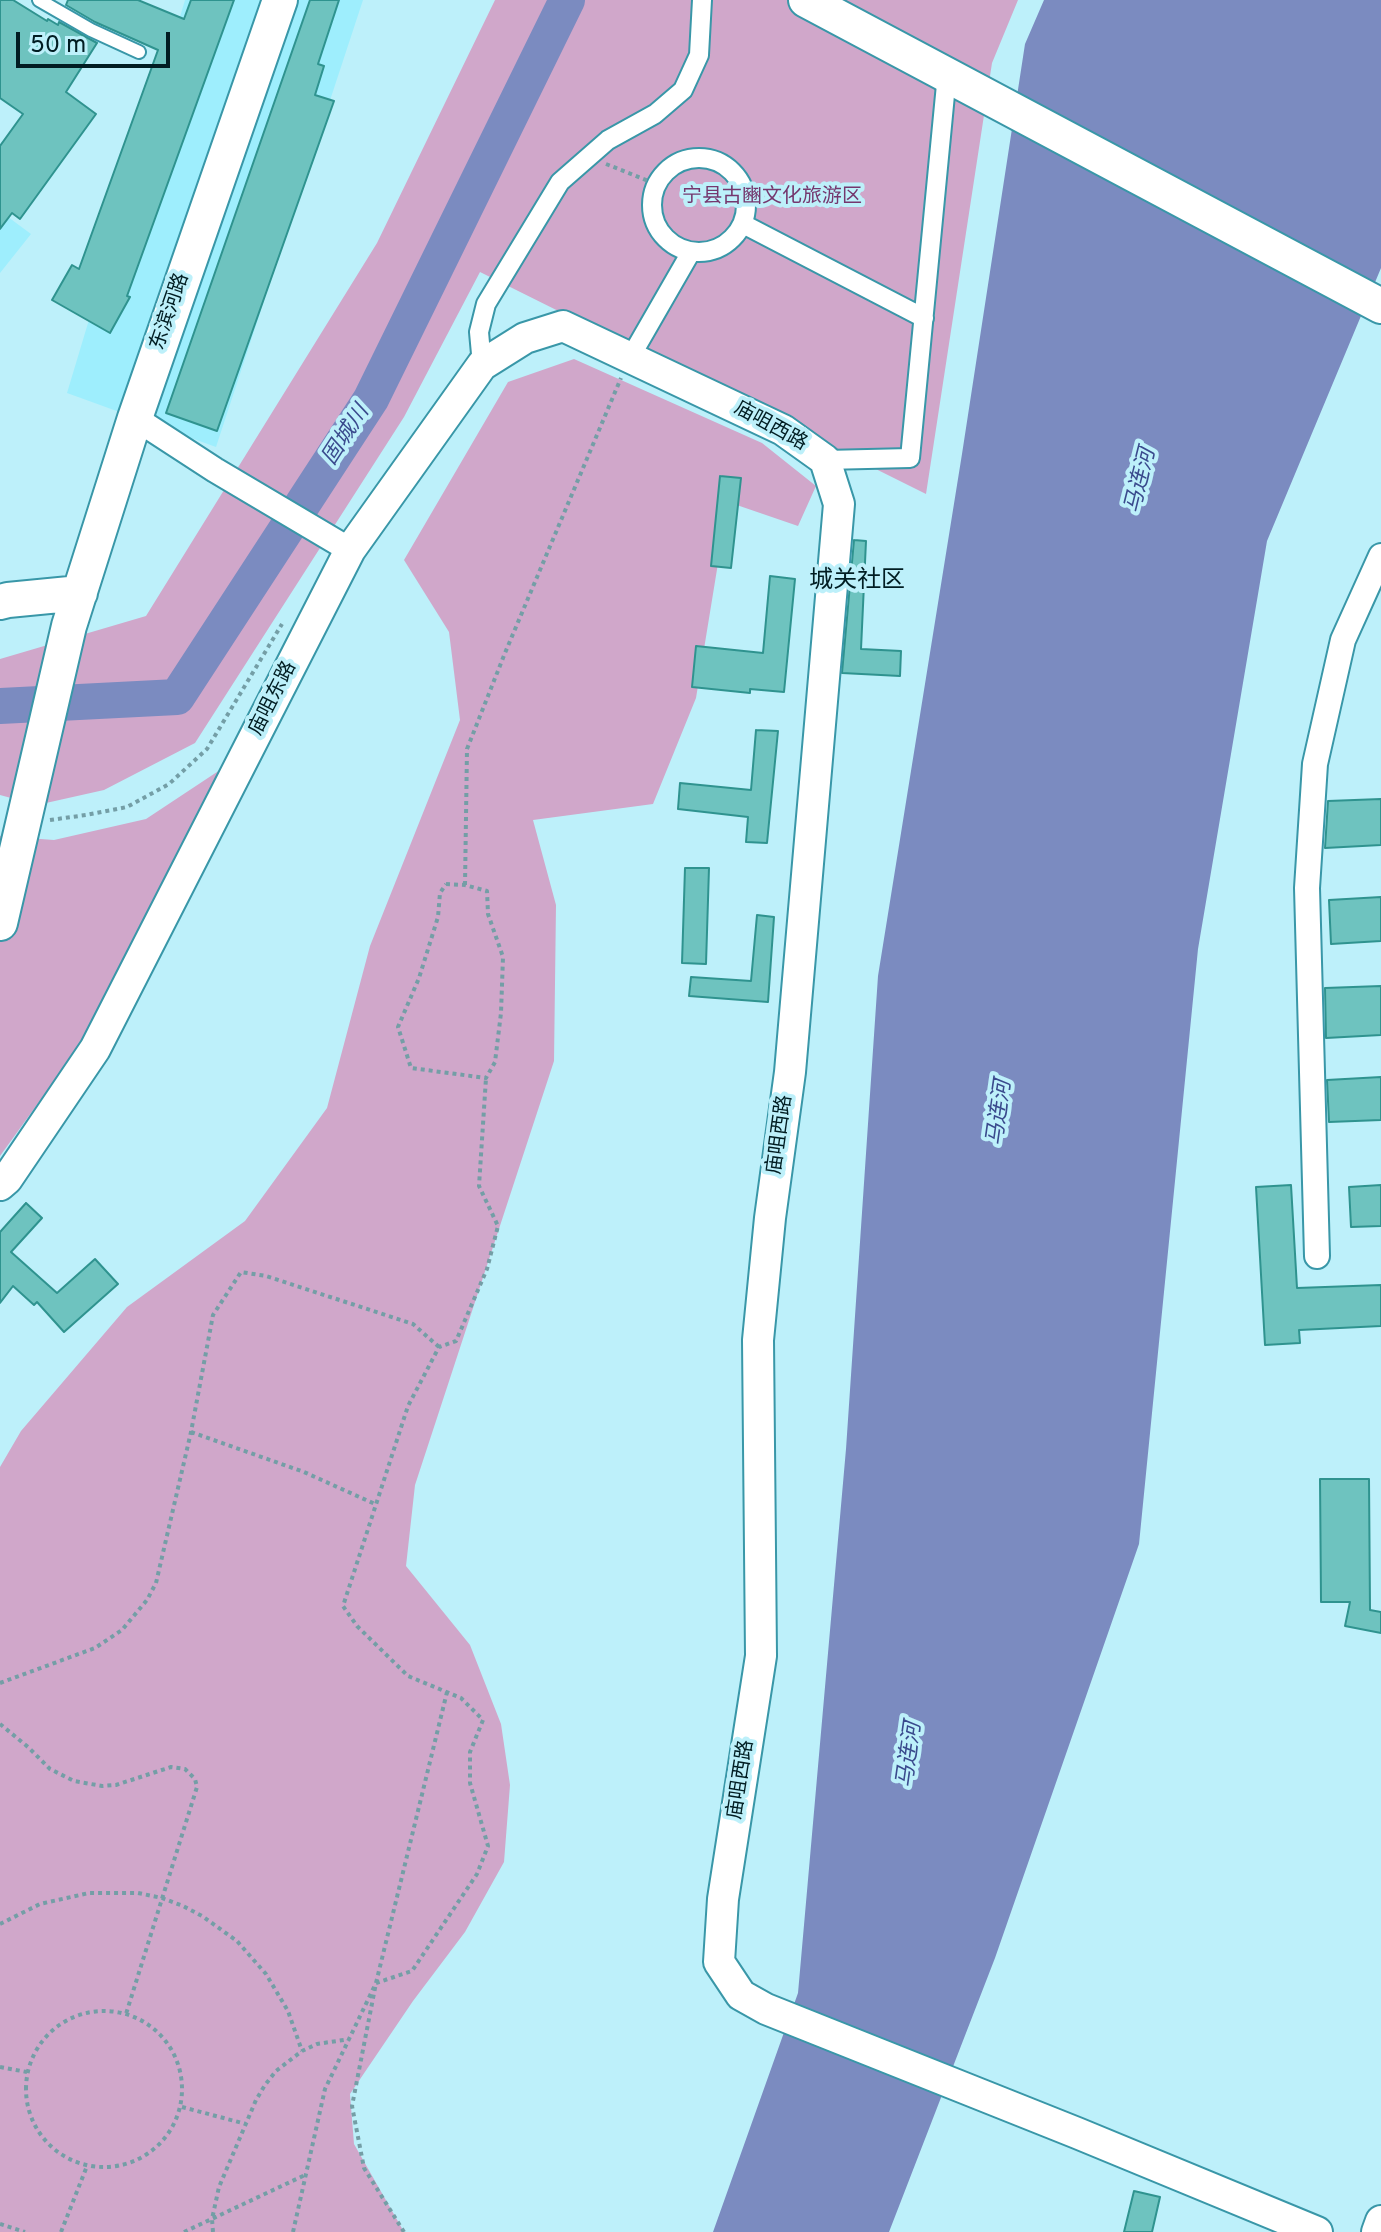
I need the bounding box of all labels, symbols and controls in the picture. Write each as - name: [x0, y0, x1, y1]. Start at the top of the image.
- scale bar: [20, 16, 174, 66]
- text: 50 m: [30, 31, 86, 61]
- park label: 宁县古豳文化旅游区: [682, 186, 862, 210]
- street label: 东滨河路: [147, 270, 195, 354]
- street label: 庙咀西路: [729, 397, 811, 457]
- water label: 固城川: [318, 401, 376, 471]
- water label: 马连河: [1121, 446, 1163, 516]
- district label: 城关社区: [809, 568, 905, 596]
- street label: 庙咀东路: [245, 658, 303, 740]
- water label: 马连河: [983, 1078, 1019, 1148]
- street label: 庙咀西路: [764, 1094, 798, 1176]
- water label: 马连河: [893, 1720, 929, 1790]
- street label: 庙咀西路: [724, 1739, 760, 1821]

